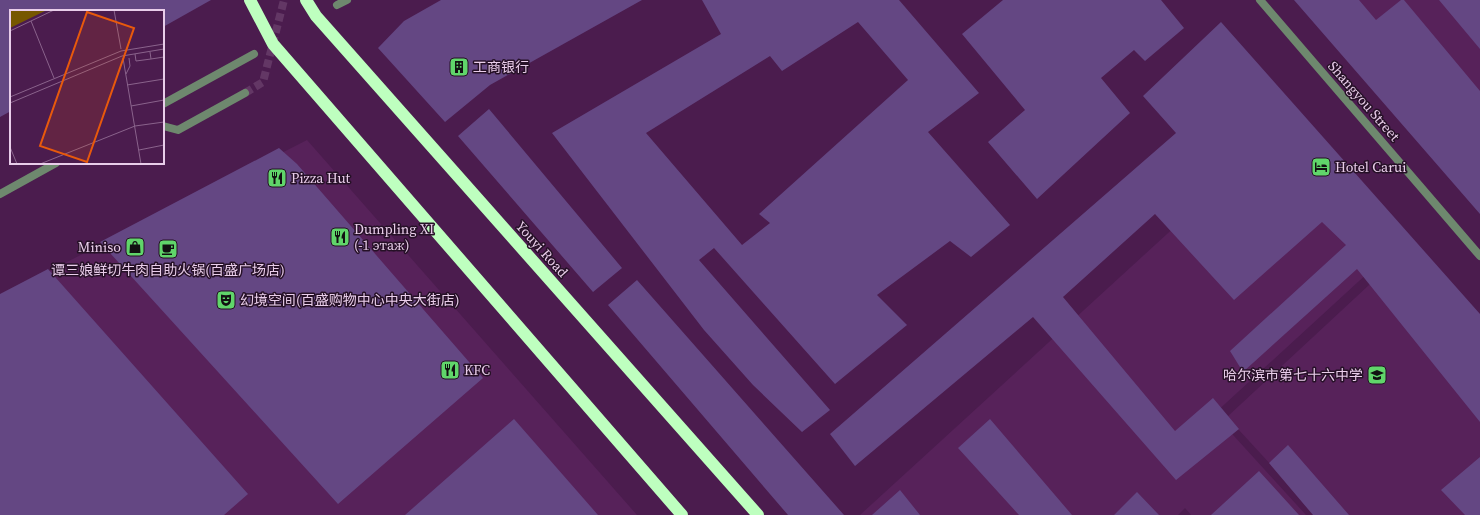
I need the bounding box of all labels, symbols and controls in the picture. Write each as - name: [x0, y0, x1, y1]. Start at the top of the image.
- inset map: [10, 10, 164, 164]
- building icon: 工商银行: [448, 56, 470, 78]
- place label: 工商银行: [473, 57, 529, 77]
- street label: Shangyou Street: [1324, 57, 1405, 146]
- hotel icon: Hotel Carui: [1310, 156, 1332, 178]
- place label: Hotel Carui: [1335, 157, 1406, 177]
- restaurant icon: Pizza Hut: [266, 167, 288, 189]
- place label: Pizza Hut: [291, 168, 351, 188]
- street label: Youyi Road: [511, 217, 573, 282]
- place label: Dumpling XI (-1 этаж): [354, 219, 434, 255]
- restaurant icon: Dumpling XI (-1 этаж): [329, 226, 351, 248]
- shop icon: Miniso: [124, 236, 146, 258]
- place label: Miniso: [78, 237, 121, 257]
- cafe icon: 谭三娘鲜切牛肉自助火锅(百盛广场店): [157, 238, 179, 260]
- place label: 谭三娘鲜切牛肉自助火锅(百盛广场店): [51, 260, 285, 280]
- theatre icon: 幻境空间(百盛购物中心中央大街店): [215, 289, 237, 311]
- place label: 幻境空间(百盛购物中心中央大街店): [240, 290, 460, 310]
- restaurant icon: KFC: [439, 359, 461, 381]
- place label: KFC: [464, 360, 490, 380]
- school or university icon: 哈尔滨市第七十六中学: [1366, 364, 1388, 386]
- place label: 哈尔滨市第七十六中学: [1223, 365, 1363, 385]

